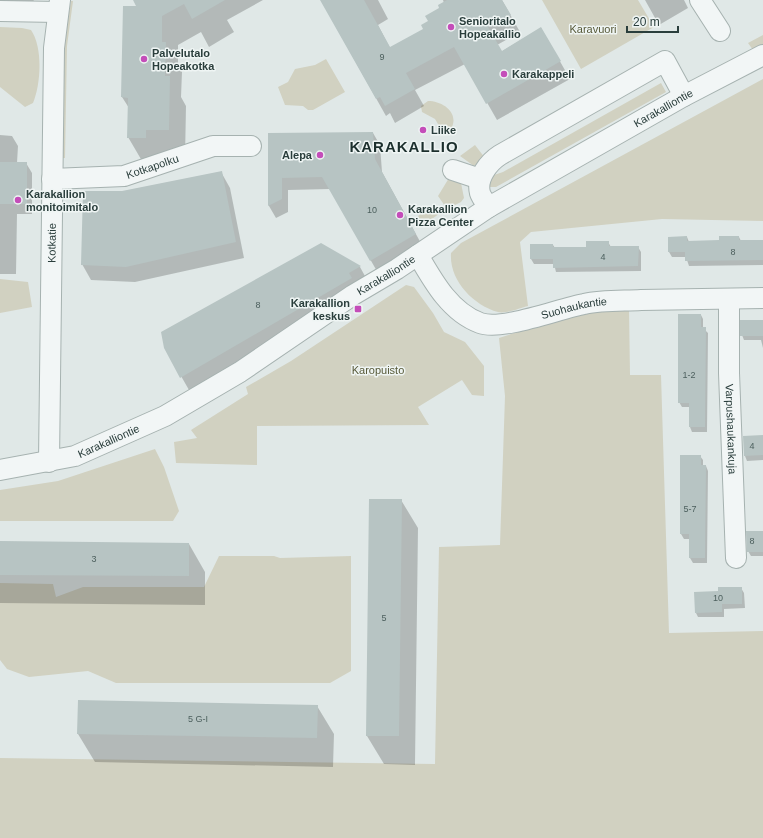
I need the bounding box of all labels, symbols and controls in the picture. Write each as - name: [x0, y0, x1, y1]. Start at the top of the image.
- scale bar: [627, 8, 678, 34]
- place label: Senioritalo Hopeakallio: [459, 15, 521, 40]
- text: 20 m: [633, 15, 660, 29]
- marker: Senioritalo Hopeakallio: [446, 22, 456, 32]
- park label: Karavuori: [569, 23, 617, 35]
- place label: Palvelutalo Hopeakotka: [152, 47, 215, 72]
- house number: 9: [379, 52, 385, 62]
- marker: Palvelutalo Hopeakotka: [139, 54, 149, 64]
- place label: Karakappeli: [512, 68, 574, 80]
- marker: Karakappeli: [499, 69, 509, 79]
- street label: Karakalliontie: [632, 86, 695, 129]
- place label: Liike: [431, 124, 456, 136]
- marker: Liike: [418, 125, 428, 135]
- district label: KARAKALLIO: [349, 138, 459, 155]
- place label: Alepa: [282, 149, 313, 161]
- marker: Alepa: [315, 150, 325, 160]
- street label: Kotkapolku: [125, 152, 180, 181]
- place label: Karakallion monitoimitalo: [26, 188, 98, 213]
- marker: Karakallion monitoimitalo: [13, 195, 23, 205]
- place label: Karakallion Pizza Center: [408, 203, 474, 228]
- house number: 10: [367, 205, 377, 215]
- marker: Karakallion Pizza Center: [395, 210, 405, 220]
- street label: Kotkatie: [45, 223, 58, 263]
- house number: 8: [730, 247, 736, 257]
- house number: 4: [600, 252, 606, 262]
- street label: Karakalliontie: [355, 253, 417, 297]
- street label: Suohaukantie: [540, 295, 607, 321]
- place label: Karakallion keskus: [291, 297, 350, 322]
- house number: 8: [255, 300, 261, 310]
- marker: Karakallion keskus: [353, 304, 363, 314]
- park label: Karopuisto: [352, 364, 404, 376]
- house number: 1-2: [682, 370, 696, 380]
- street label: Varpushaukankuja: [723, 384, 739, 475]
- street label: Karakalliontie: [76, 422, 141, 460]
- house number: 4: [749, 441, 755, 451]
- house number: 5-7: [683, 504, 697, 514]
- house number: 8: [749, 536, 755, 546]
- house number: 3: [91, 554, 97, 564]
- house number: 10: [713, 593, 723, 603]
- house number: 5: [381, 613, 387, 623]
- house number: 5 G-I: [188, 714, 208, 724]

